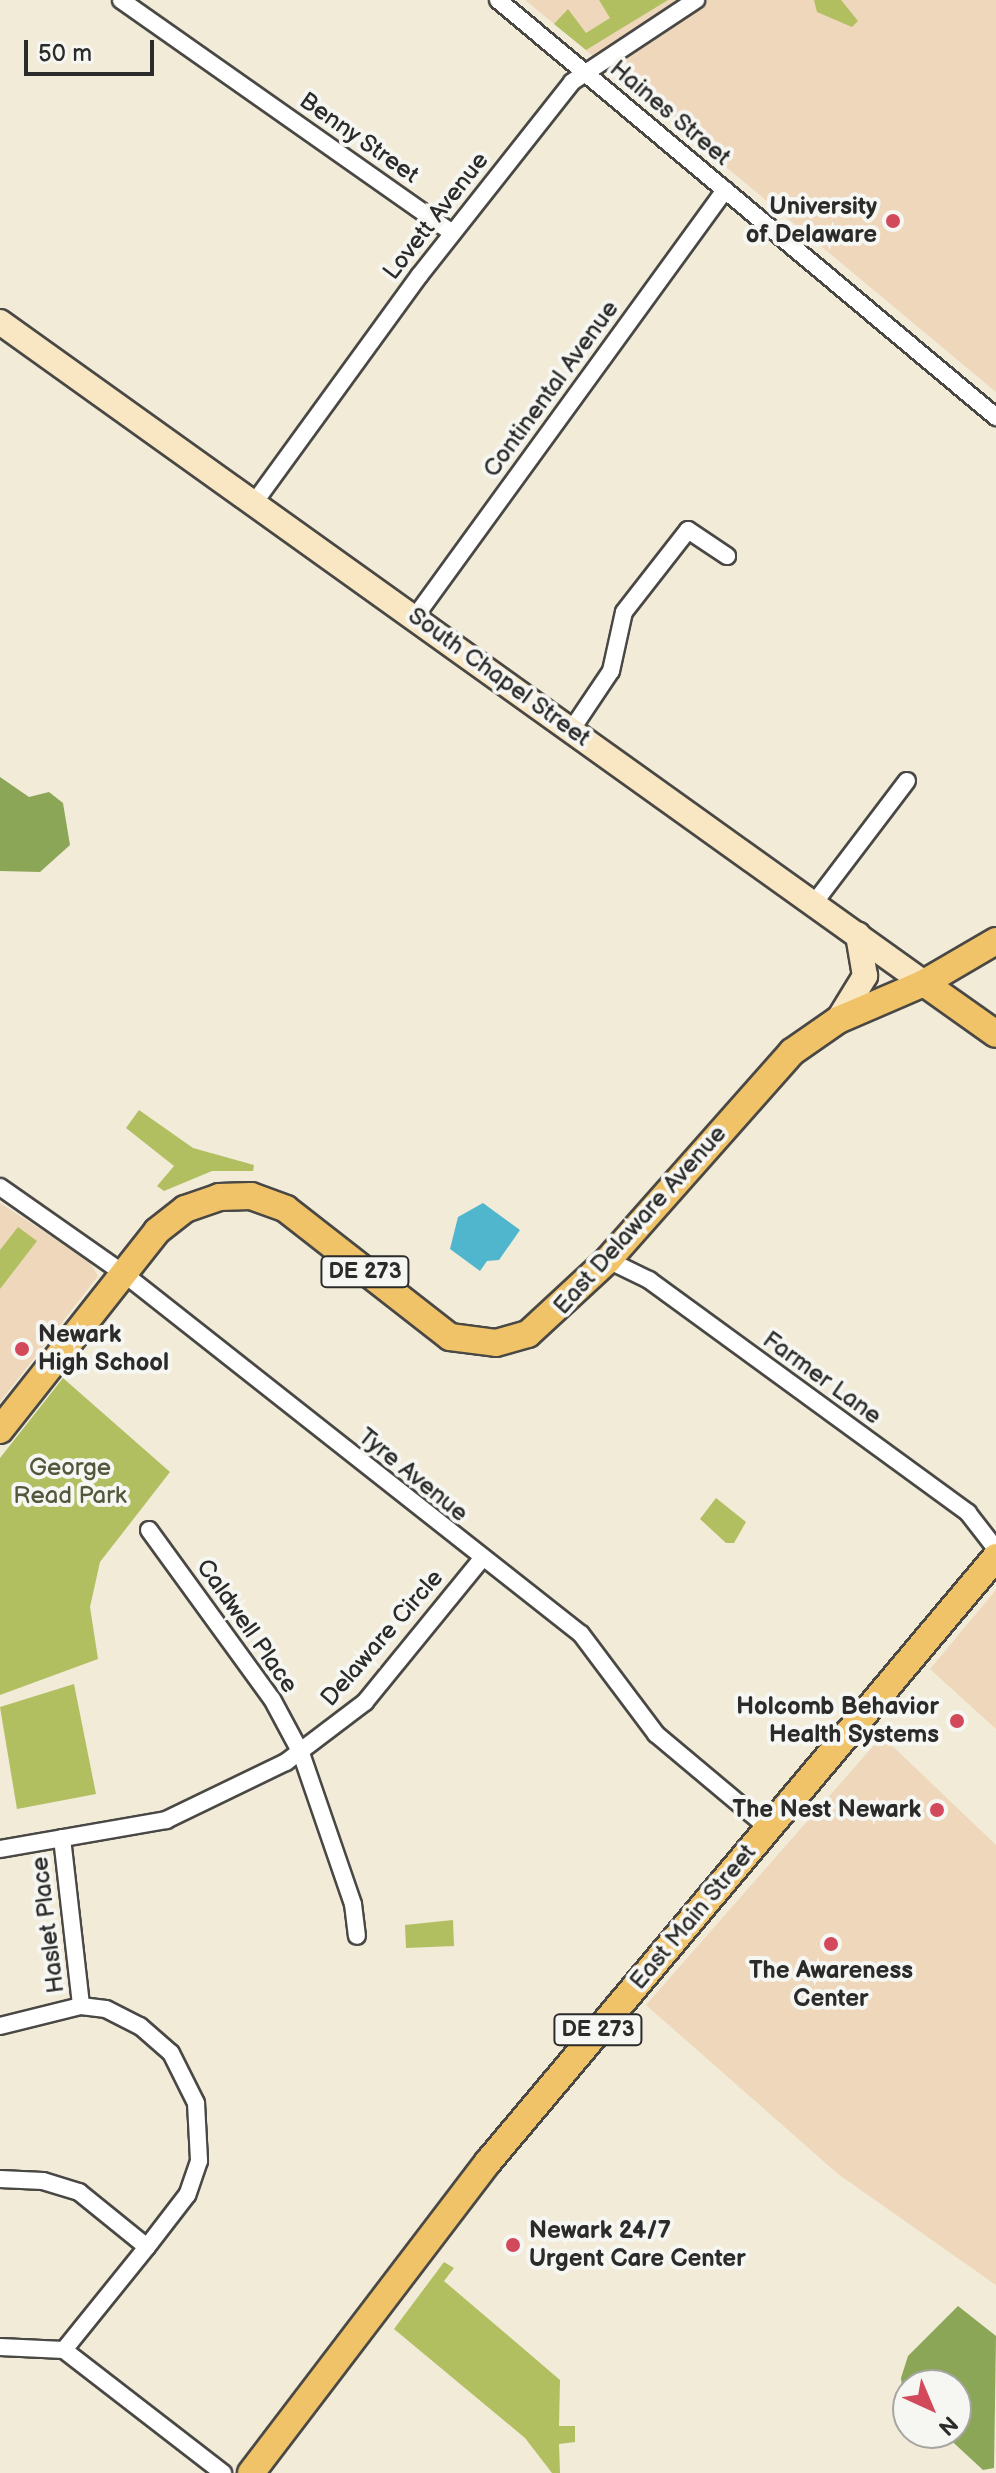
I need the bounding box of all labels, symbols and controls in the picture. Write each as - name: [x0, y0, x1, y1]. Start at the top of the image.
- scale bar: [28, 24, 158, 74]
- text: 50 m: [38, 39, 92, 68]
- street label: Haines Street: [604, 54, 736, 172]
- street label: Benny Street: [293, 86, 425, 190]
- street label: Lovett Avenue: [377, 147, 495, 285]
- place label: University of Delaware: [746, 193, 877, 249]
- marker: University of Delaware: [884, 212, 902, 230]
- street label: Continental Avenue: [477, 295, 625, 483]
- street label: South Chapel Street: [402, 601, 596, 753]
- street label: East Delaware Avenue: [548, 1120, 732, 1320]
- road number: DE 273: [319, 1254, 411, 1290]
- place label: Newark High School: [38, 1321, 169, 1377]
- street label: Farmer Lane: [757, 1325, 887, 1431]
- marker: Newark High School: [13, 1340, 31, 1358]
- street label: Tyre Avenue: [352, 1422, 474, 1528]
- park label: George Read Park: [13, 1454, 127, 1510]
- street label: Caldwell Place: [190, 1553, 304, 1699]
- street label: Delaware Circle: [315, 1564, 449, 1712]
- place label: Holcomb Behavior Health Systems: [736, 1693, 939, 1749]
- marker: Holcomb Behavior Health Systems: [946, 1710, 968, 1732]
- place label: The Nest Newark: [733, 1796, 921, 1824]
- marker: The Nest Newark: [928, 1801, 946, 1819]
- street label: East Main Street: [624, 1838, 762, 1996]
- street label: Haslet Place: [25, 1855, 71, 1995]
- marker: The Awareness Center: [822, 1935, 840, 1953]
- place label: The Awareness Center: [749, 1957, 913, 2013]
- road number: DE 273: [552, 2012, 644, 2048]
- place label: Newark 24/7 Urgent Care Center: [529, 2217, 746, 2273]
- marker: Newark 24/7 Urgent Care Center: [504, 2236, 522, 2254]
- north arrow: [892, 2369, 972, 2449]
- text: N: [932, 2410, 963, 2441]

